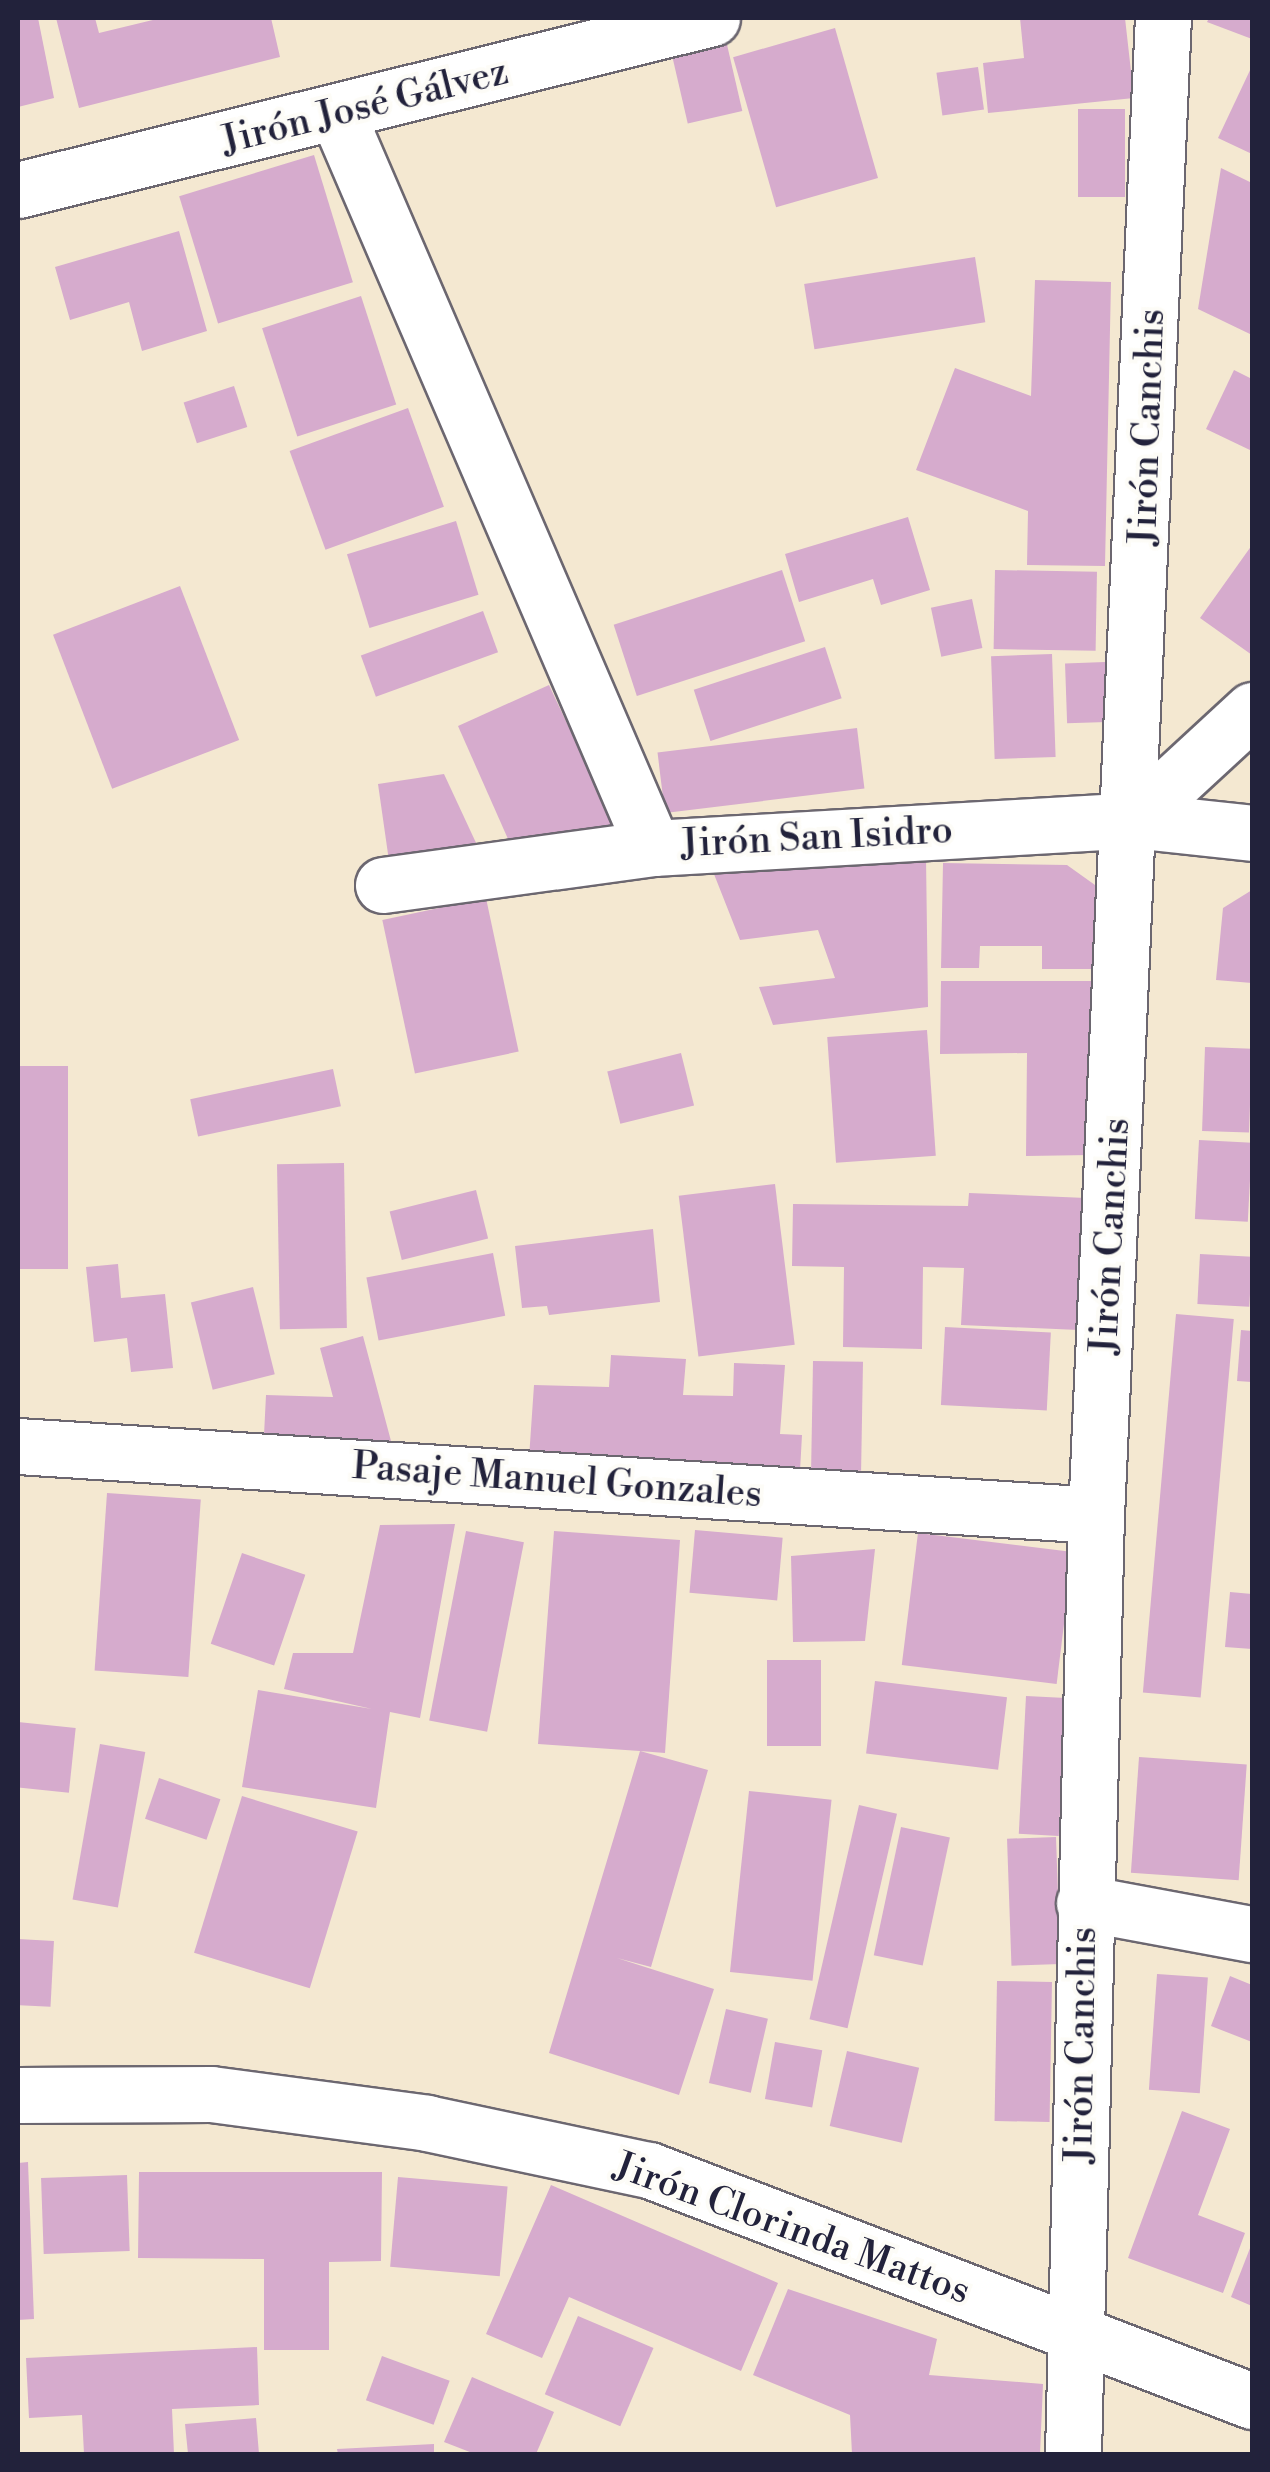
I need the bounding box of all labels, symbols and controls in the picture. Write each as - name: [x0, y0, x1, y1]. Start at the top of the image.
- street label: Jirón José Gálvez: [217, 49, 513, 165]
- street label: Jirón Canchis: [1121, 308, 1175, 546]
- street label: Jirón San Isidro: [680, 808, 954, 868]
- street label: Jirón Canchis: [1082, 1117, 1140, 1355]
- street label: Pasaje Manuel Gonzales: [351, 1444, 763, 1518]
- street label: Jirón Canchis: [1057, 1926, 1107, 2164]
- street label: Jirón Clorinda Mattos: [608, 2143, 976, 2315]

